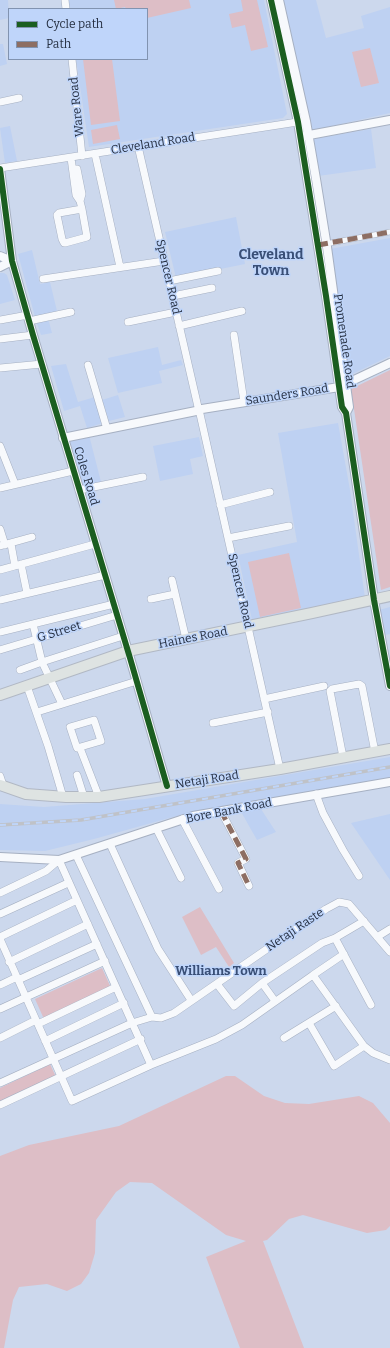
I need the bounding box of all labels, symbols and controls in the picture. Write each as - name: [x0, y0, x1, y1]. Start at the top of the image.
- legend: [8, 8, 148, 60]
- text: Cycle path: [46, 17, 103, 31]
- text: Path: [46, 37, 71, 51]
- street label: Ware Road: [67, 76, 87, 138]
- street label: Cleveland Road: [110, 130, 196, 158]
- street label: Spencer Road: [152, 238, 184, 316]
- district label: Cleveland Town: [238, 247, 304, 280]
- street label: Promenade Road: [330, 293, 358, 389]
- street label: Saunders Road: [245, 381, 329, 409]
- street label: Coles Road: [70, 445, 102, 507]
- street label: Spencer Road: [224, 552, 256, 630]
- street label: G Street: [35, 619, 83, 645]
- street label: Haines Road: [157, 624, 229, 652]
- street label: Netaji Road: [174, 768, 240, 792]
- street label: Bore Bank Road: [185, 796, 273, 826]
- street label: Netaji Raste: [263, 905, 327, 955]
- district label: Williams Town: [175, 963, 267, 979]

